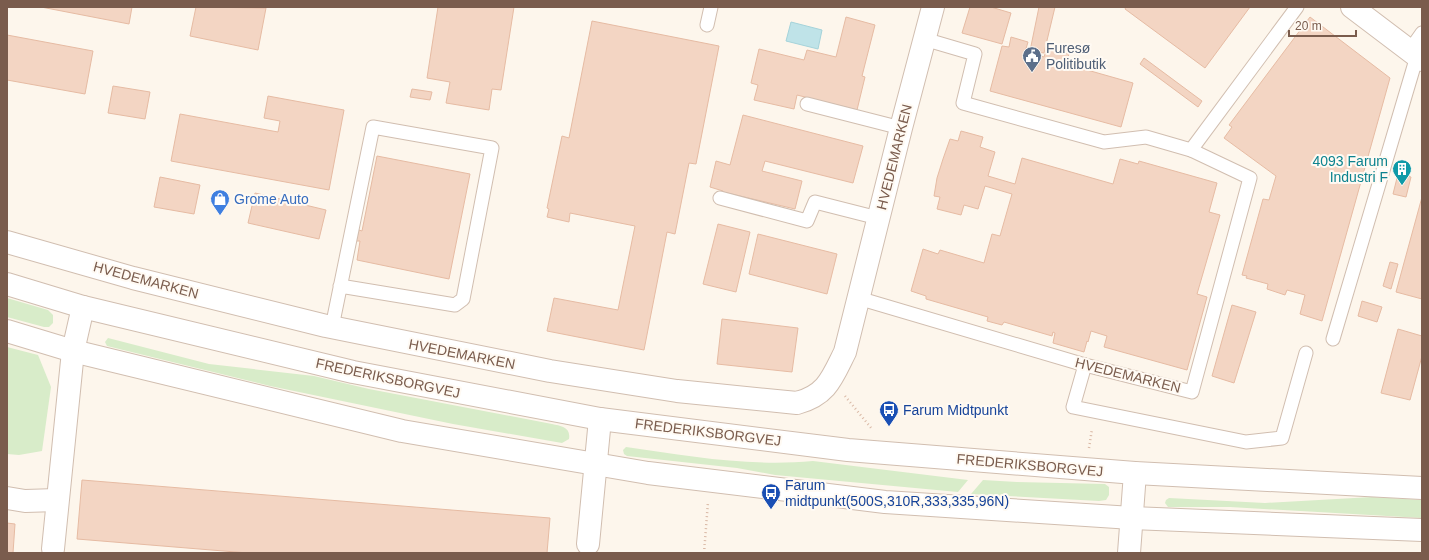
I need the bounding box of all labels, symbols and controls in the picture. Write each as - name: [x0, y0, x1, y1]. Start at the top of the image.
- scale bar: [1289, 12, 1356, 38]
- text: 20 m: [1295, 19, 1322, 33]
- place label: Furesø Politibutik: [1046, 40, 1107, 72]
- public building icon: Furesø Politibutik: [1021, 45, 1043, 73]
- street label: HVEDEMARKEN: [873, 103, 915, 211]
- place label: 4093 Farum Industri F: [1313, 153, 1388, 185]
- building icon: 4093 Farum Industri F: [1391, 158, 1413, 186]
- shop icon: Grome Auto: [209, 188, 231, 216]
- place label: Grome Auto: [234, 191, 309, 207]
- street label: HVEDEMARKEN: [92, 258, 200, 302]
- street label: HVEDEMARKEN: [407, 336, 517, 372]
- street label: HVEDEMARKEN: [1074, 354, 1182, 396]
- street label: FREDERIKSBORGVEJ: [314, 355, 462, 401]
- bus stop icon: Farum Midtpunkt: [878, 399, 900, 427]
- place label: Farum Midtpunkt: [903, 402, 1008, 418]
- street label: FREDERIKSBORGVEJ: [634, 415, 782, 449]
- street label: FREDERIKSBORGVEJ: [956, 451, 1104, 479]
- place label: Farum midtpunkt(500S,310R,333,335,96N): [785, 477, 1009, 509]
- bus stop icon: Farum midtpunkt(500S,310R,333,335,96N): [760, 482, 782, 510]

